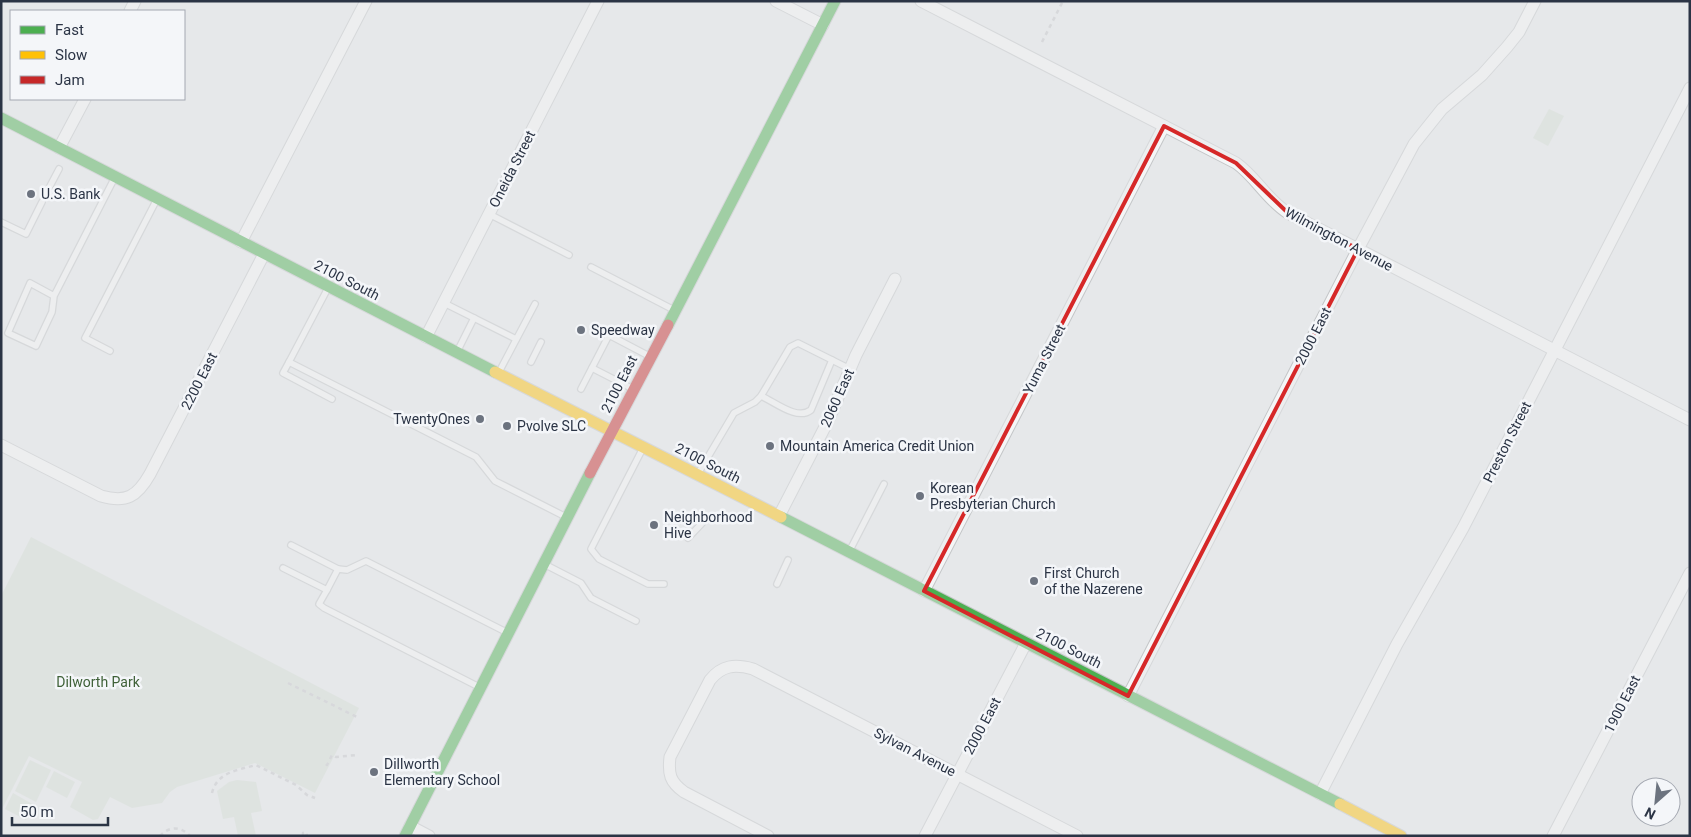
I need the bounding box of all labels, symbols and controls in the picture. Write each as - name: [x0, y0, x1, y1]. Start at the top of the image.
- legend: [10, 10, 185, 100]
- text: Fast: [55, 21, 84, 39]
- text: Slow: [55, 46, 87, 64]
- text: Jam: [55, 71, 85, 89]
- street label: Oneida Street: [486, 128, 538, 210]
- place label: U.S. Bank: [41, 186, 101, 202]
- marker: U.S. Bank: [25, 188, 37, 200]
- street label: Wilmington Avenue: [1282, 204, 1396, 274]
- street label: 2100 South: [312, 257, 382, 303]
- street label: 2000 East: [1292, 304, 1334, 367]
- street label: Yuma Street: [1020, 321, 1069, 397]
- place label: Speedway: [591, 322, 655, 338]
- marker: Speedway: [575, 324, 587, 336]
- street label: 2200 East: [178, 349, 220, 412]
- street label: 2100 East: [598, 352, 640, 415]
- street label: 2060 East: [817, 366, 857, 430]
- street label: Preston Street: [1480, 398, 1534, 485]
- place label: TwentyOnes: [393, 411, 470, 427]
- marker: TwentyOnes: [474, 413, 486, 425]
- place label: Pvolve SLC: [517, 418, 586, 434]
- marker: Pvolve SLC: [501, 420, 513, 432]
- place label: Mountain America Credit Union: [780, 438, 974, 454]
- street label: 2100 South: [673, 440, 743, 486]
- marker: Mountain America Credit Union: [764, 440, 776, 452]
- place label: Korean Presbyterian Church: [930, 480, 1056, 512]
- marker: Korean Presbyterian Church: [914, 490, 926, 502]
- place label: Neighborhood Hive: [664, 509, 753, 541]
- marker: Neighborhood Hive: [648, 519, 660, 531]
- place label: First Church of the Nazerene: [1044, 565, 1143, 597]
- marker: First Church of the Nazerene: [1028, 575, 1040, 587]
- street label: 2100 South: [1034, 625, 1104, 671]
- street label: 1900 East: [1601, 672, 1643, 735]
- park label: Dilworth Park: [56, 674, 141, 690]
- street label: 2000 East: [960, 694, 1004, 757]
- street label: Sylvan Avenue: [871, 725, 959, 779]
- place label: Dillworth Elementary School: [384, 756, 500, 788]
- marker: Dillworth Elementary School: [368, 766, 380, 778]
- north arrow: [1631, 777, 1681, 827]
- scale bar: [12, 794, 109, 826]
- text: 50 m: [20, 803, 54, 821]
- text: N: [1642, 804, 1658, 823]

